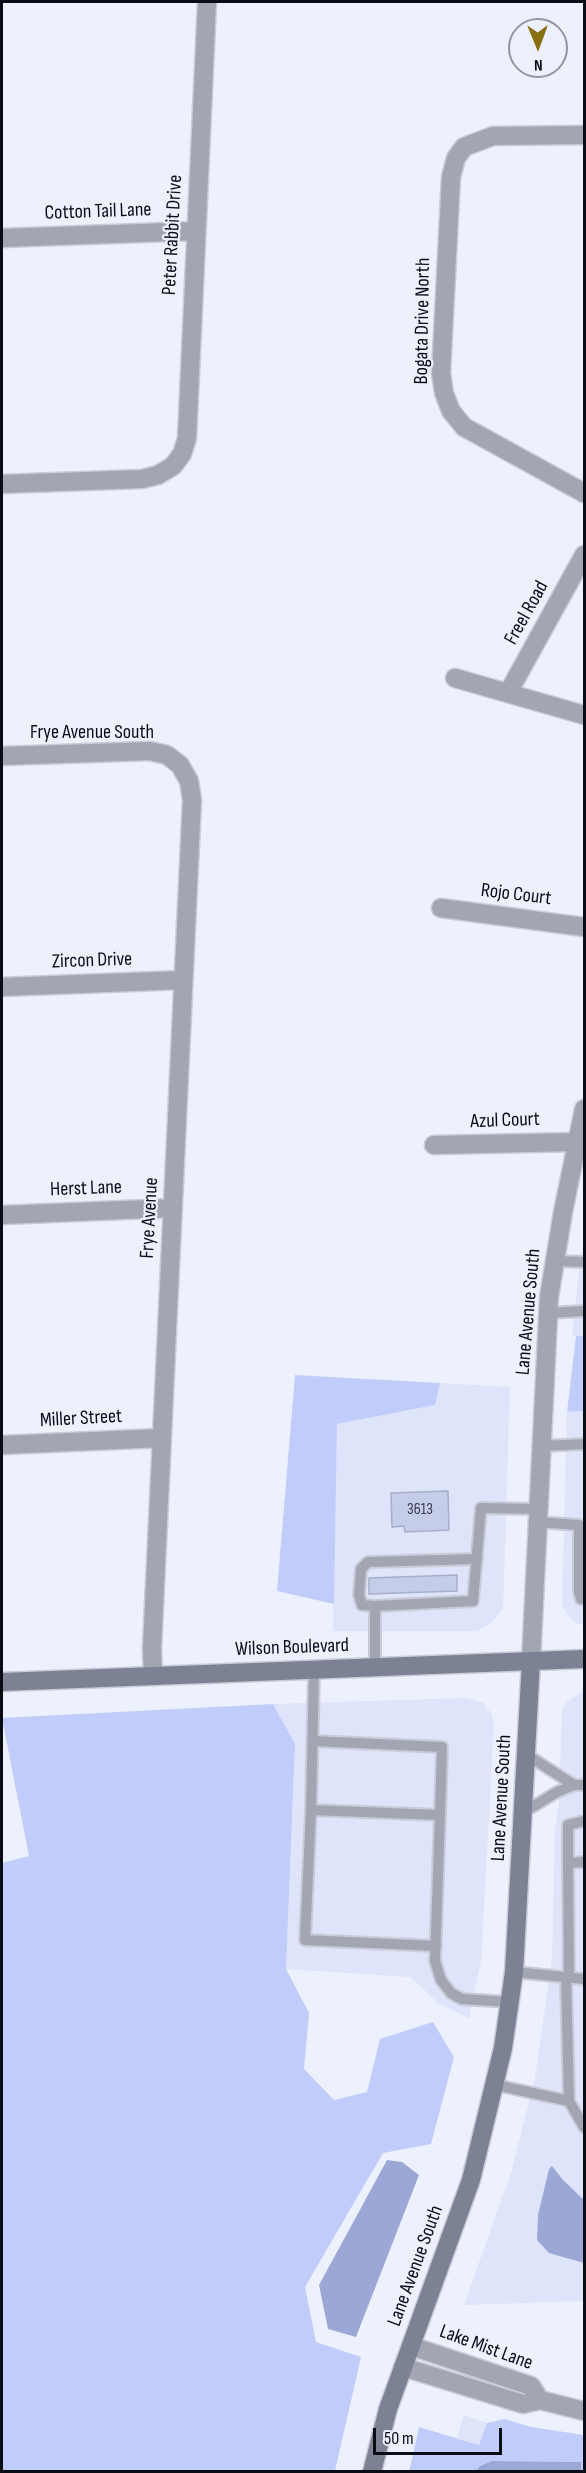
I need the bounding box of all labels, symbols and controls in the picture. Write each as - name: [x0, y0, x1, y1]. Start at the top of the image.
- north arrow: [508, 18, 568, 78]
- text: N: [534, 55, 543, 74]
- street label: Peter Rabbit Drive: [158, 174, 188, 296]
- street label: Cotton Tail Lane: [44, 198, 152, 226]
- street label: Bogata Drive North: [410, 257, 436, 385]
- street label: Freel Road: [500, 577, 554, 649]
- street label: Frye Avenue South: [30, 721, 154, 745]
- street label: Rojo Court: [479, 879, 553, 911]
- street label: Zircon Drive: [51, 948, 133, 974]
- street label: Azul Court: [470, 1108, 540, 1134]
- street label: Herst Lane: [50, 1176, 122, 1202]
- street label: Frye Avenue: [136, 1177, 164, 1259]
- street label: Lane Avenue South: [512, 1248, 546, 1376]
- street label: Miller Street: [39, 1405, 123, 1433]
- house number: 3613: [407, 1500, 433, 1520]
- street label: Wilson Boulevard: [235, 1634, 349, 1662]
- street label: Lane Avenue South: [487, 1734, 517, 1862]
- street label: Lane Avenue South: [383, 2202, 449, 2330]
- street label: Lake Mist Lane: [436, 2320, 536, 2376]
- scale bar: [376, 2416, 505, 2454]
- text: 50 m: [384, 2428, 414, 2449]

